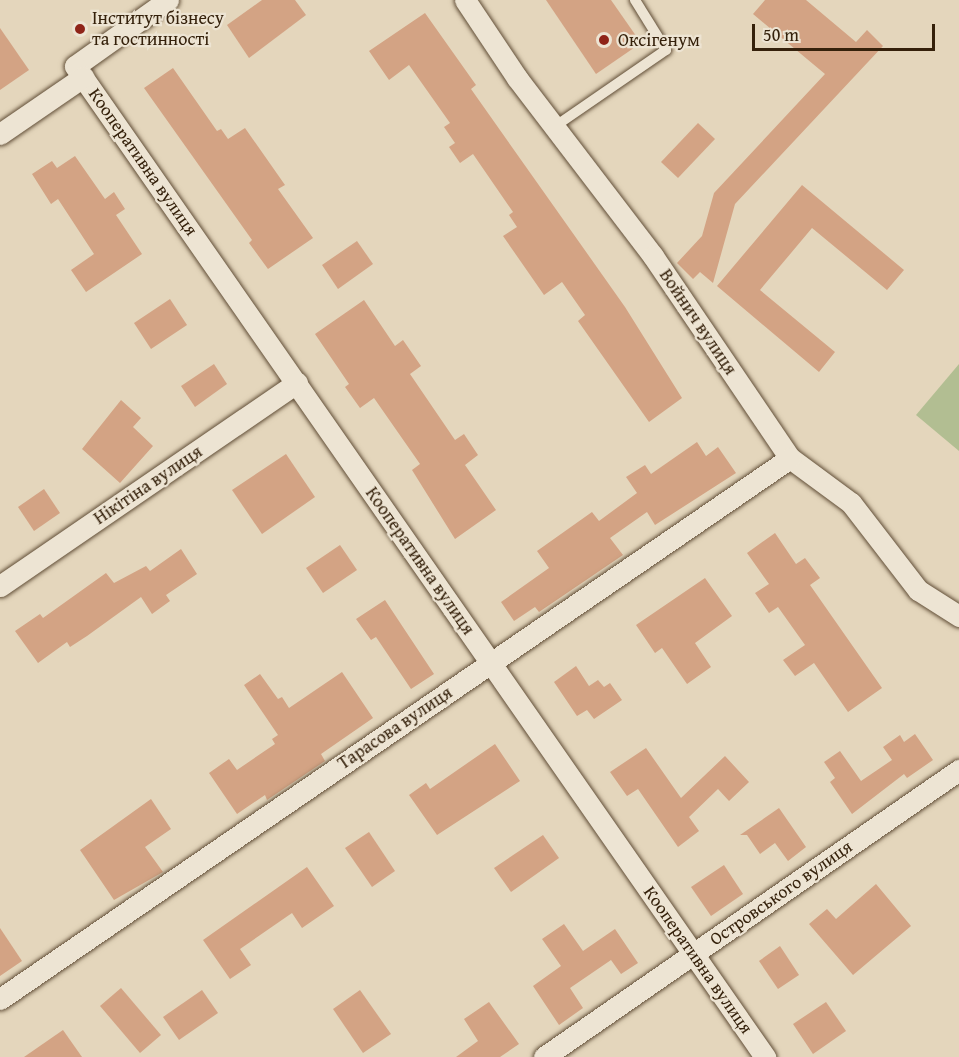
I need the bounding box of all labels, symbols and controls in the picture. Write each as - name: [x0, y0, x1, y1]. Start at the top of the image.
- place label: Інститут бізнесу та гостинності: [92, 8, 224, 50]
- scale bar: [755, 12, 938, 50]
- text: 50 m: [763, 21, 799, 48]
- marker: Інститут бізнесу та гостинності: [73, 22, 87, 36]
- place label: Оксігенум: [618, 29, 700, 51]
- marker: Оксігенум: [595, 31, 613, 49]
- street label: Кооперативна вулиця: [84, 84, 202, 240]
- street label: Войнич вулиця: [655, 265, 741, 379]
- street label: Нікітіна вулиця: [90, 441, 206, 529]
- street label: Кооперативна вулиця: [361, 483, 479, 639]
- street label: Тарасова вулиця: [334, 682, 456, 774]
- street label: Островського вулиця: [706, 836, 856, 950]
- street label: Кооперативна вулиця: [639, 882, 757, 1038]

